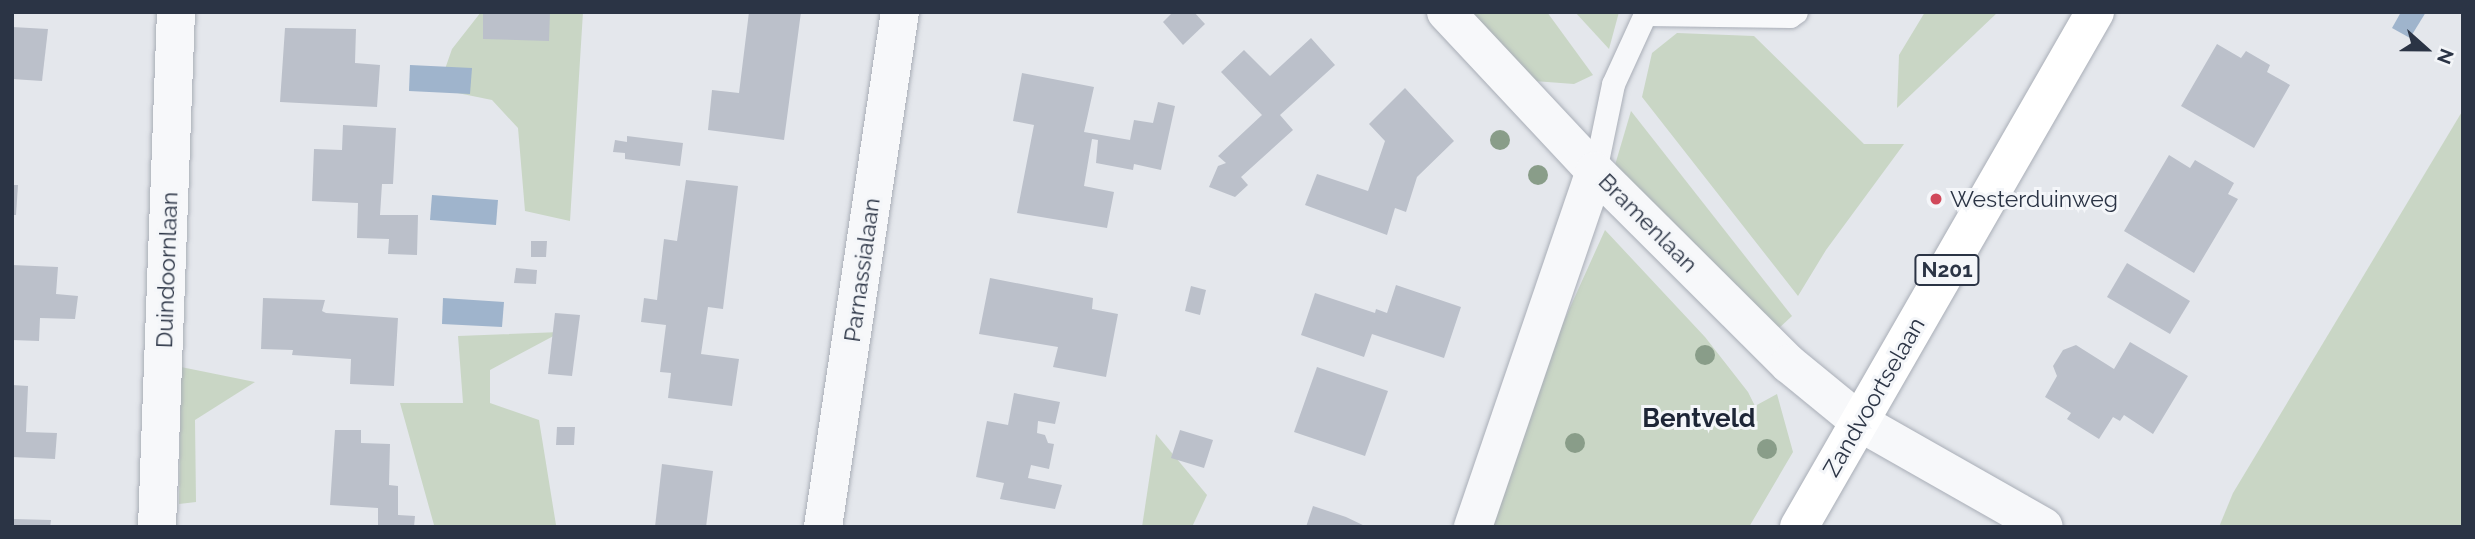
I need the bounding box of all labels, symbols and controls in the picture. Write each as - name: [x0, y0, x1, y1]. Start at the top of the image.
- north arrow: [2391, 14, 2461, 84]
- text: N: [2433, 46, 2458, 67]
- street label: Bramenlaan: [1593, 168, 1703, 278]
- place label: Westerduinweg: [1950, 185, 2118, 213]
- street label: Duindoornlaan: [150, 191, 184, 349]
- marker: Westerduinweg: [1928, 191, 1944, 207]
- street label: Parnassialaan: [838, 196, 886, 344]
- road number: N201: [1914, 252, 1980, 288]
- street label: Zandvoortselaan: [1817, 313, 1931, 481]
- district label: Bentveld: [1642, 403, 1756, 435]

